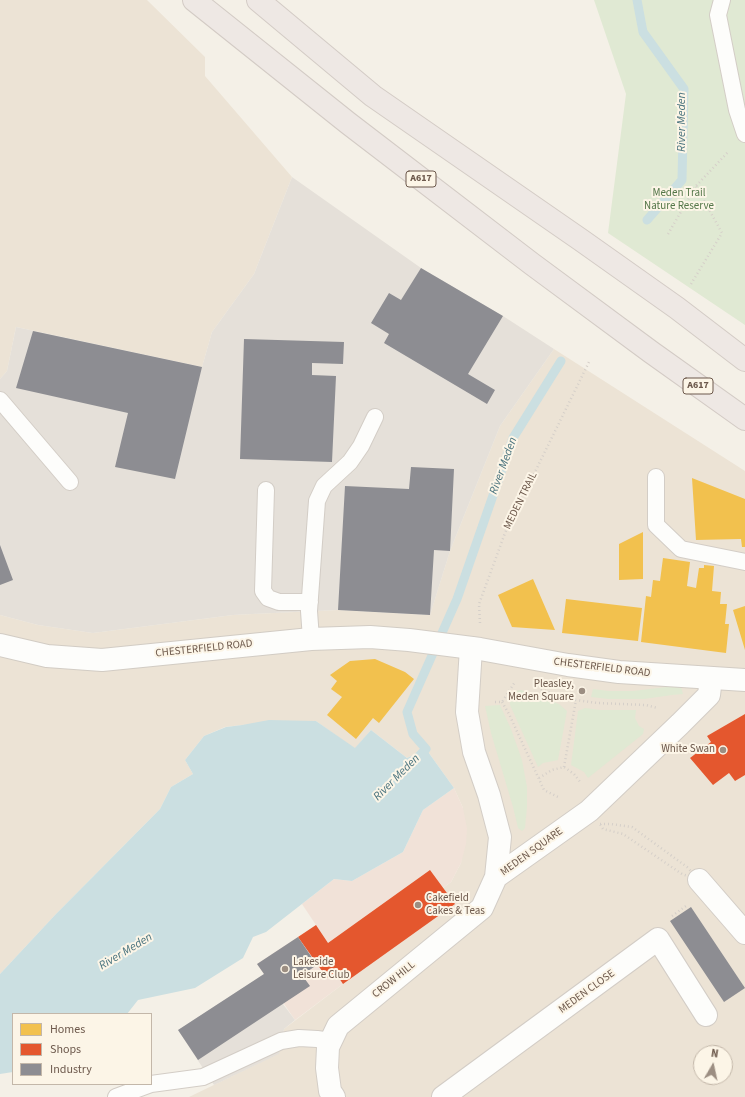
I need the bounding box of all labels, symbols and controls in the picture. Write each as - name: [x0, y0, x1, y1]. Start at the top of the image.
- water label: River Meden: [675, 92, 689, 152]
- road number: A617: [406, 171, 436, 187]
- park label: Meden Trail Nature Reserve: [644, 187, 714, 213]
- road number: A617: [683, 378, 713, 394]
- water label: River Meden: [487, 435, 521, 497]
- street label: MEDEN TRAIL: [501, 470, 541, 532]
- street label: CHESTERFIELD ROAD: [155, 637, 253, 661]
- street label: CHESTERFIELD ROAD: [553, 656, 651, 680]
- place label: Pleasley, Meden Square: [508, 678, 574, 704]
- marker: Pleasley, Meden Square: [577, 686, 587, 696]
- place label: White Swan: [661, 743, 715, 757]
- marker: White Swan: [718, 745, 728, 755]
- water label: River Meden: [371, 752, 423, 804]
- street label: MEDEN SQUARE: [498, 825, 566, 879]
- place label: Cakefield Cakes & Teas: [426, 892, 485, 918]
- marker: Cakefield Cakes & Teas: [413, 900, 423, 910]
- water label: River Meden: [97, 930, 155, 974]
- place label: Lakeside Leisure Club: [293, 956, 349, 982]
- street label: CROW HILL: [370, 959, 418, 1001]
- marker: Lakeside Leisure Club: [280, 964, 290, 974]
- street label: MEDEN CLOSE: [556, 967, 618, 1017]
- legend: [12, 1013, 152, 1085]
- text: Homes: [50, 1021, 85, 1038]
- text: Shops: [50, 1041, 81, 1058]
- north arrow: [693, 1045, 733, 1085]
- text: N: [710, 1046, 720, 1062]
- text: Industry: [50, 1061, 92, 1078]

